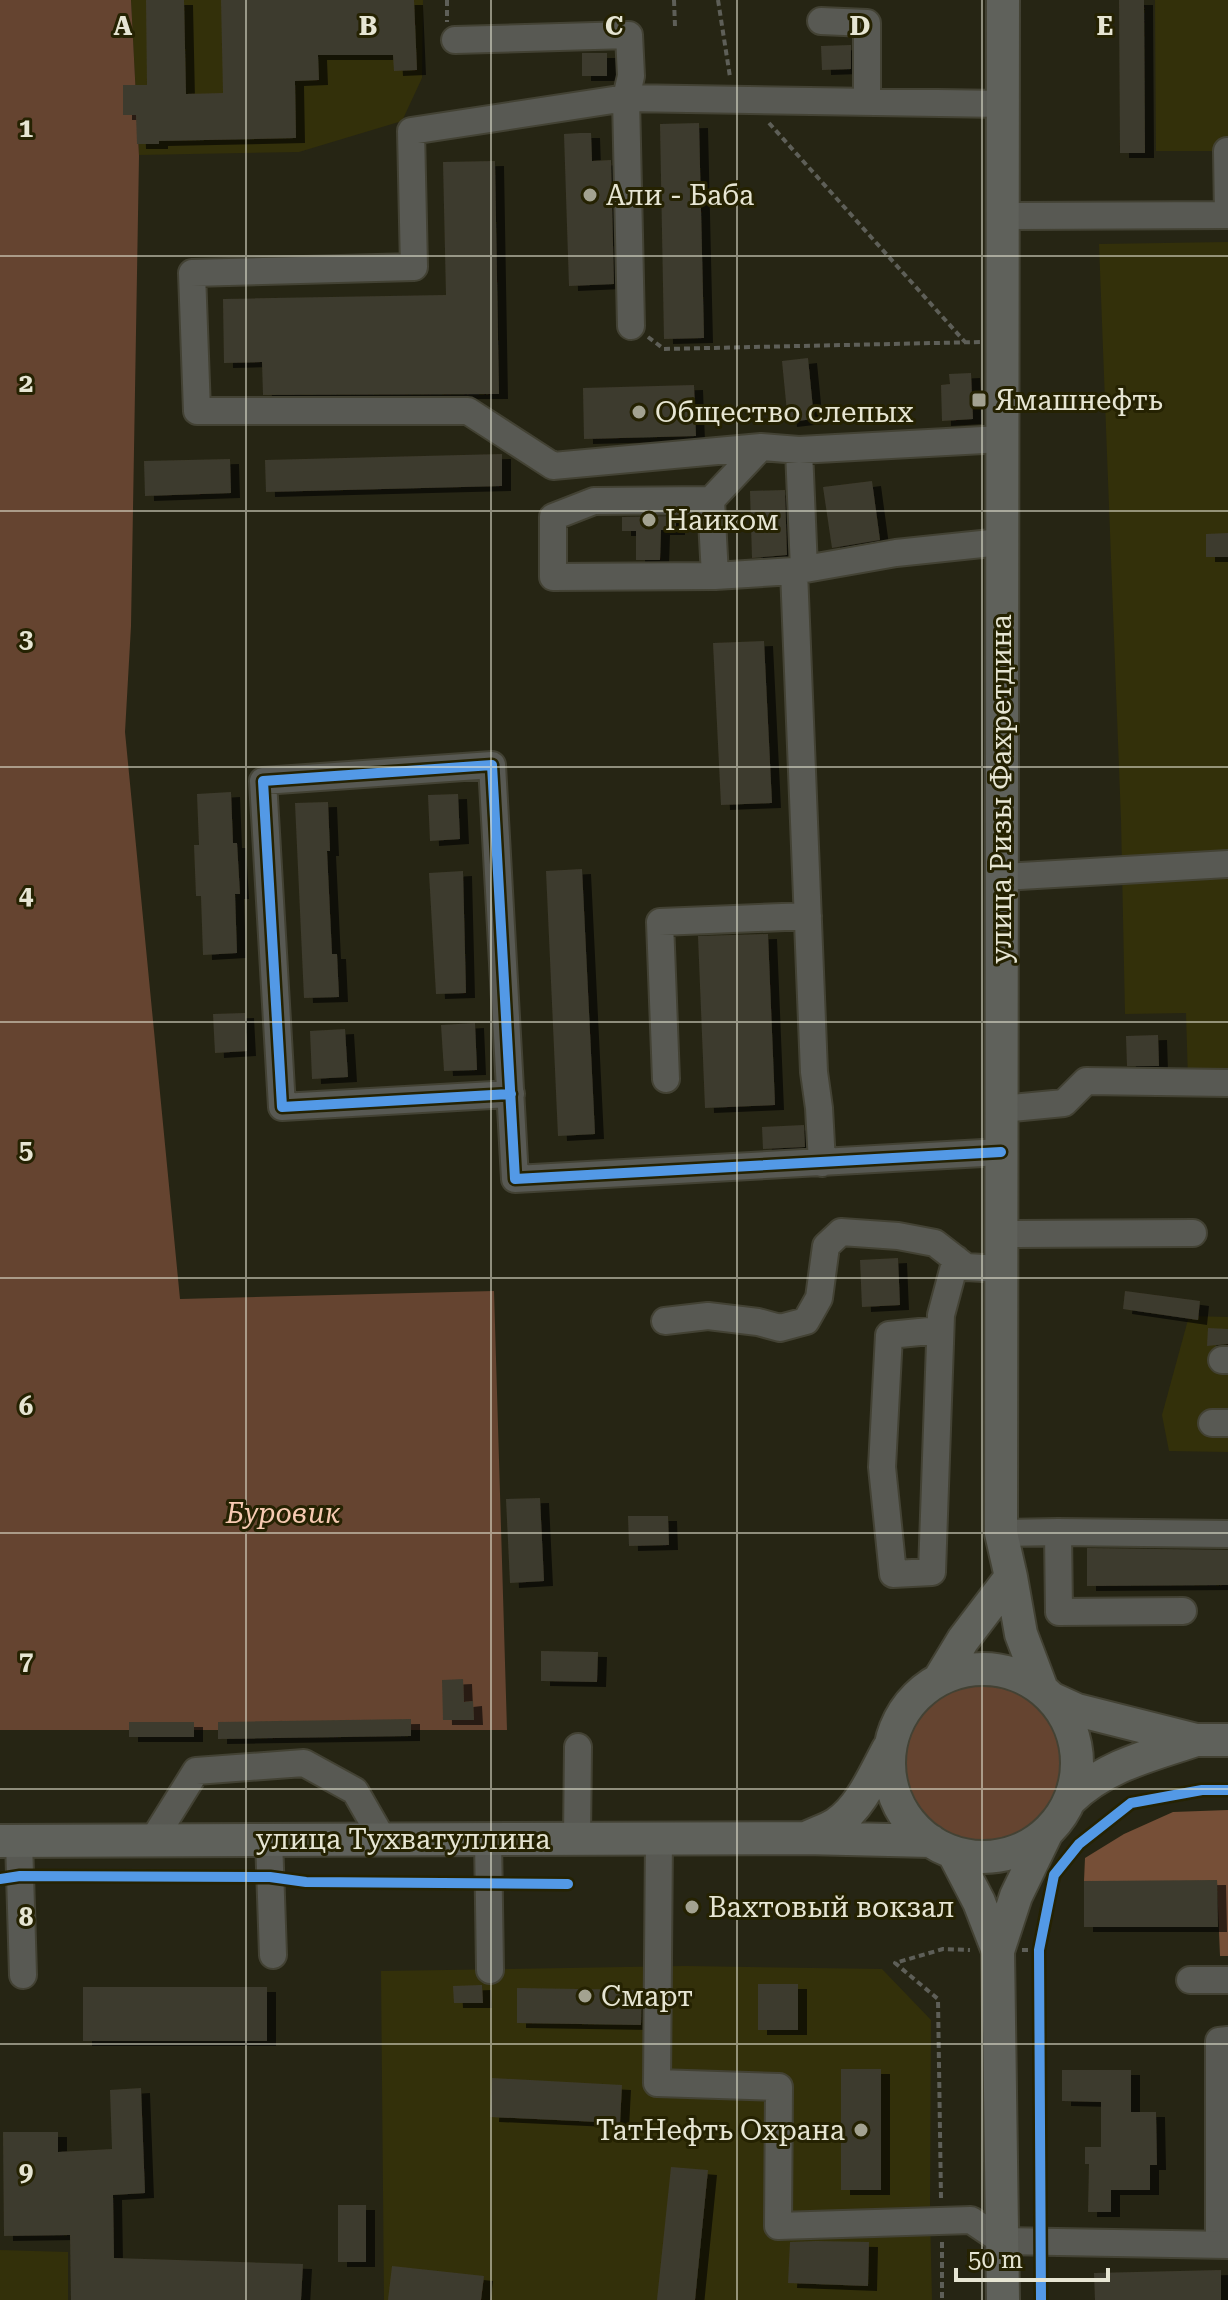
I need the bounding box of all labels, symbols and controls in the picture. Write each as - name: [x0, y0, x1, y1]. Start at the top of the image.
- text: A: [114, 11, 133, 41]
- text: B: [359, 11, 377, 41]
- text: C: [605, 11, 623, 41]
- text: D: [850, 11, 870, 41]
- text: E: [1097, 11, 1113, 41]
- text: 1: [19, 113, 33, 143]
- place label: Али - Баба: [606, 179, 754, 212]
- marker: Али - Баба: [581, 186, 599, 204]
- text: 2: [19, 368, 33, 398]
- place label: Ямашнефть: [995, 384, 1163, 417]
- marker: Ямашнефть: [970, 391, 988, 409]
- place label: Общество слепых: [655, 396, 913, 429]
- marker: Общество слепых: [630, 403, 648, 421]
- place label: Наиком: [665, 504, 779, 537]
- marker: Наиком: [640, 511, 658, 529]
- street label: улица Ризы Фахретдина: [985, 614, 1018, 964]
- text: 3: [19, 624, 33, 654]
- text: 4: [19, 880, 34, 910]
- text: 5: [19, 1135, 33, 1165]
- text: 6: [19, 1391, 33, 1421]
- park label: Буровик: [225, 1497, 341, 1530]
- text: 7: [19, 1646, 33, 1676]
- street label: улица Тухватуллина: [256, 1823, 550, 1856]
- place label: Вахтовый вокзал: [708, 1891, 955, 1924]
- marker: Вахтовый вокзал: [683, 1898, 701, 1916]
- text: 8: [19, 1902, 34, 1932]
- place label: Смарт: [601, 1980, 693, 2013]
- marker: Смарт: [576, 1987, 594, 2005]
- place label: ТатНефть Охрана: [596, 2114, 845, 2147]
- marker: ТатНефть Охрана: [852, 2121, 870, 2139]
- text: 9: [19, 2157, 33, 2187]
- scale bar: [956, 2232, 1108, 2282]
- text: 50 m: [968, 2246, 1023, 2274]

